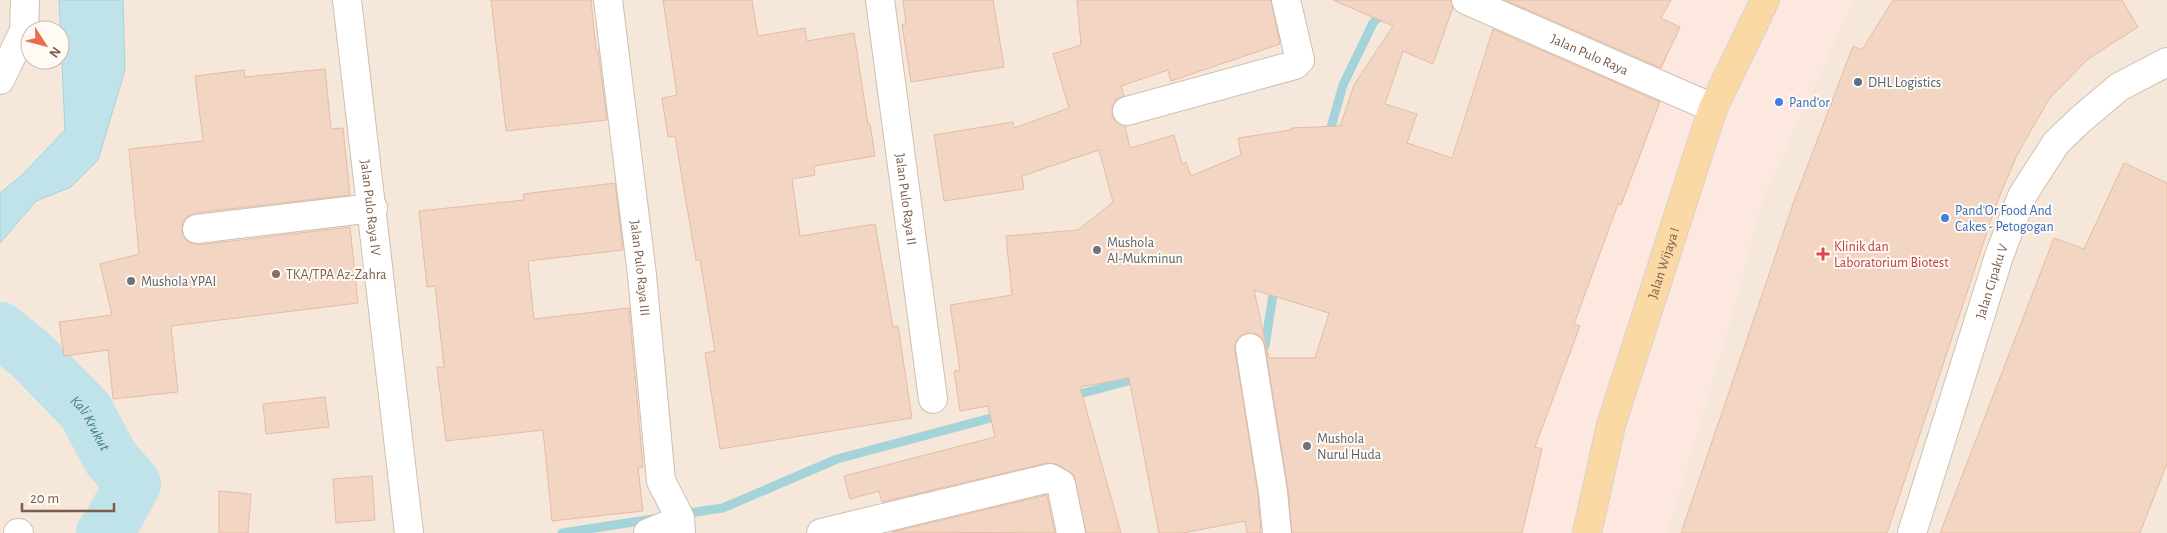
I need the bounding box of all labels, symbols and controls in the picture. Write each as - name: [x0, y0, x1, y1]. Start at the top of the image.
- north arrow: [20, 20, 70, 70]
- street label: Jalan Pulo Raya: [1549, 32, 1631, 78]
- text: N: [46, 44, 63, 60]
- marker: DHL Logistics: [1852, 76, 1864, 88]
- place label: DHL Logistics: [1868, 76, 1941, 90]
- marker: Pand’or: [1773, 96, 1785, 108]
- place label: Pand’or: [1789, 96, 1830, 110]
- street label: Jalan Pulo Raya II: [892, 153, 919, 246]
- street label: Jalan Pulo Raya IV: [358, 159, 383, 257]
- place label: Pand'Or Food And Cakes - Petogogan: [1955, 204, 2054, 234]
- marker: Pand'Or Food And Cakes - Petogogan: [1939, 212, 1951, 224]
- street label: Jalan Pulo Raya III: [627, 219, 652, 317]
- street label: Jalan Wijaya I: [1646, 226, 1682, 301]
- place label: Mushola Al-Mukminun: [1107, 236, 1183, 266]
- place label: Klinik dan Laboratorium Biotest: [1834, 240, 1949, 270]
- street label: Jalan Cipaku V: [1974, 242, 2011, 321]
- marker: Mushola Al-Mukminun: [1091, 244, 1103, 256]
- marker: Klinik dan Laboratorium Biotest: [1816, 247, 1830, 261]
- marker: TKA/TPA Az-Zahra: [270, 268, 282, 280]
- place label: TKA/TPA Az-Zahra: [286, 268, 387, 282]
- marker: Mushola YPAI: [125, 275, 137, 287]
- place label: Mushola YPAI: [141, 275, 216, 289]
- water label: Kali Krukut: [67, 393, 112, 454]
- place label: Mushola Nurul Huda: [1317, 432, 1382, 462]
- marker: Mushola Nurul Huda: [1301, 440, 1313, 452]
- scale bar: [22, 480, 115, 512]
- text: 20 m: [30, 491, 59, 506]

